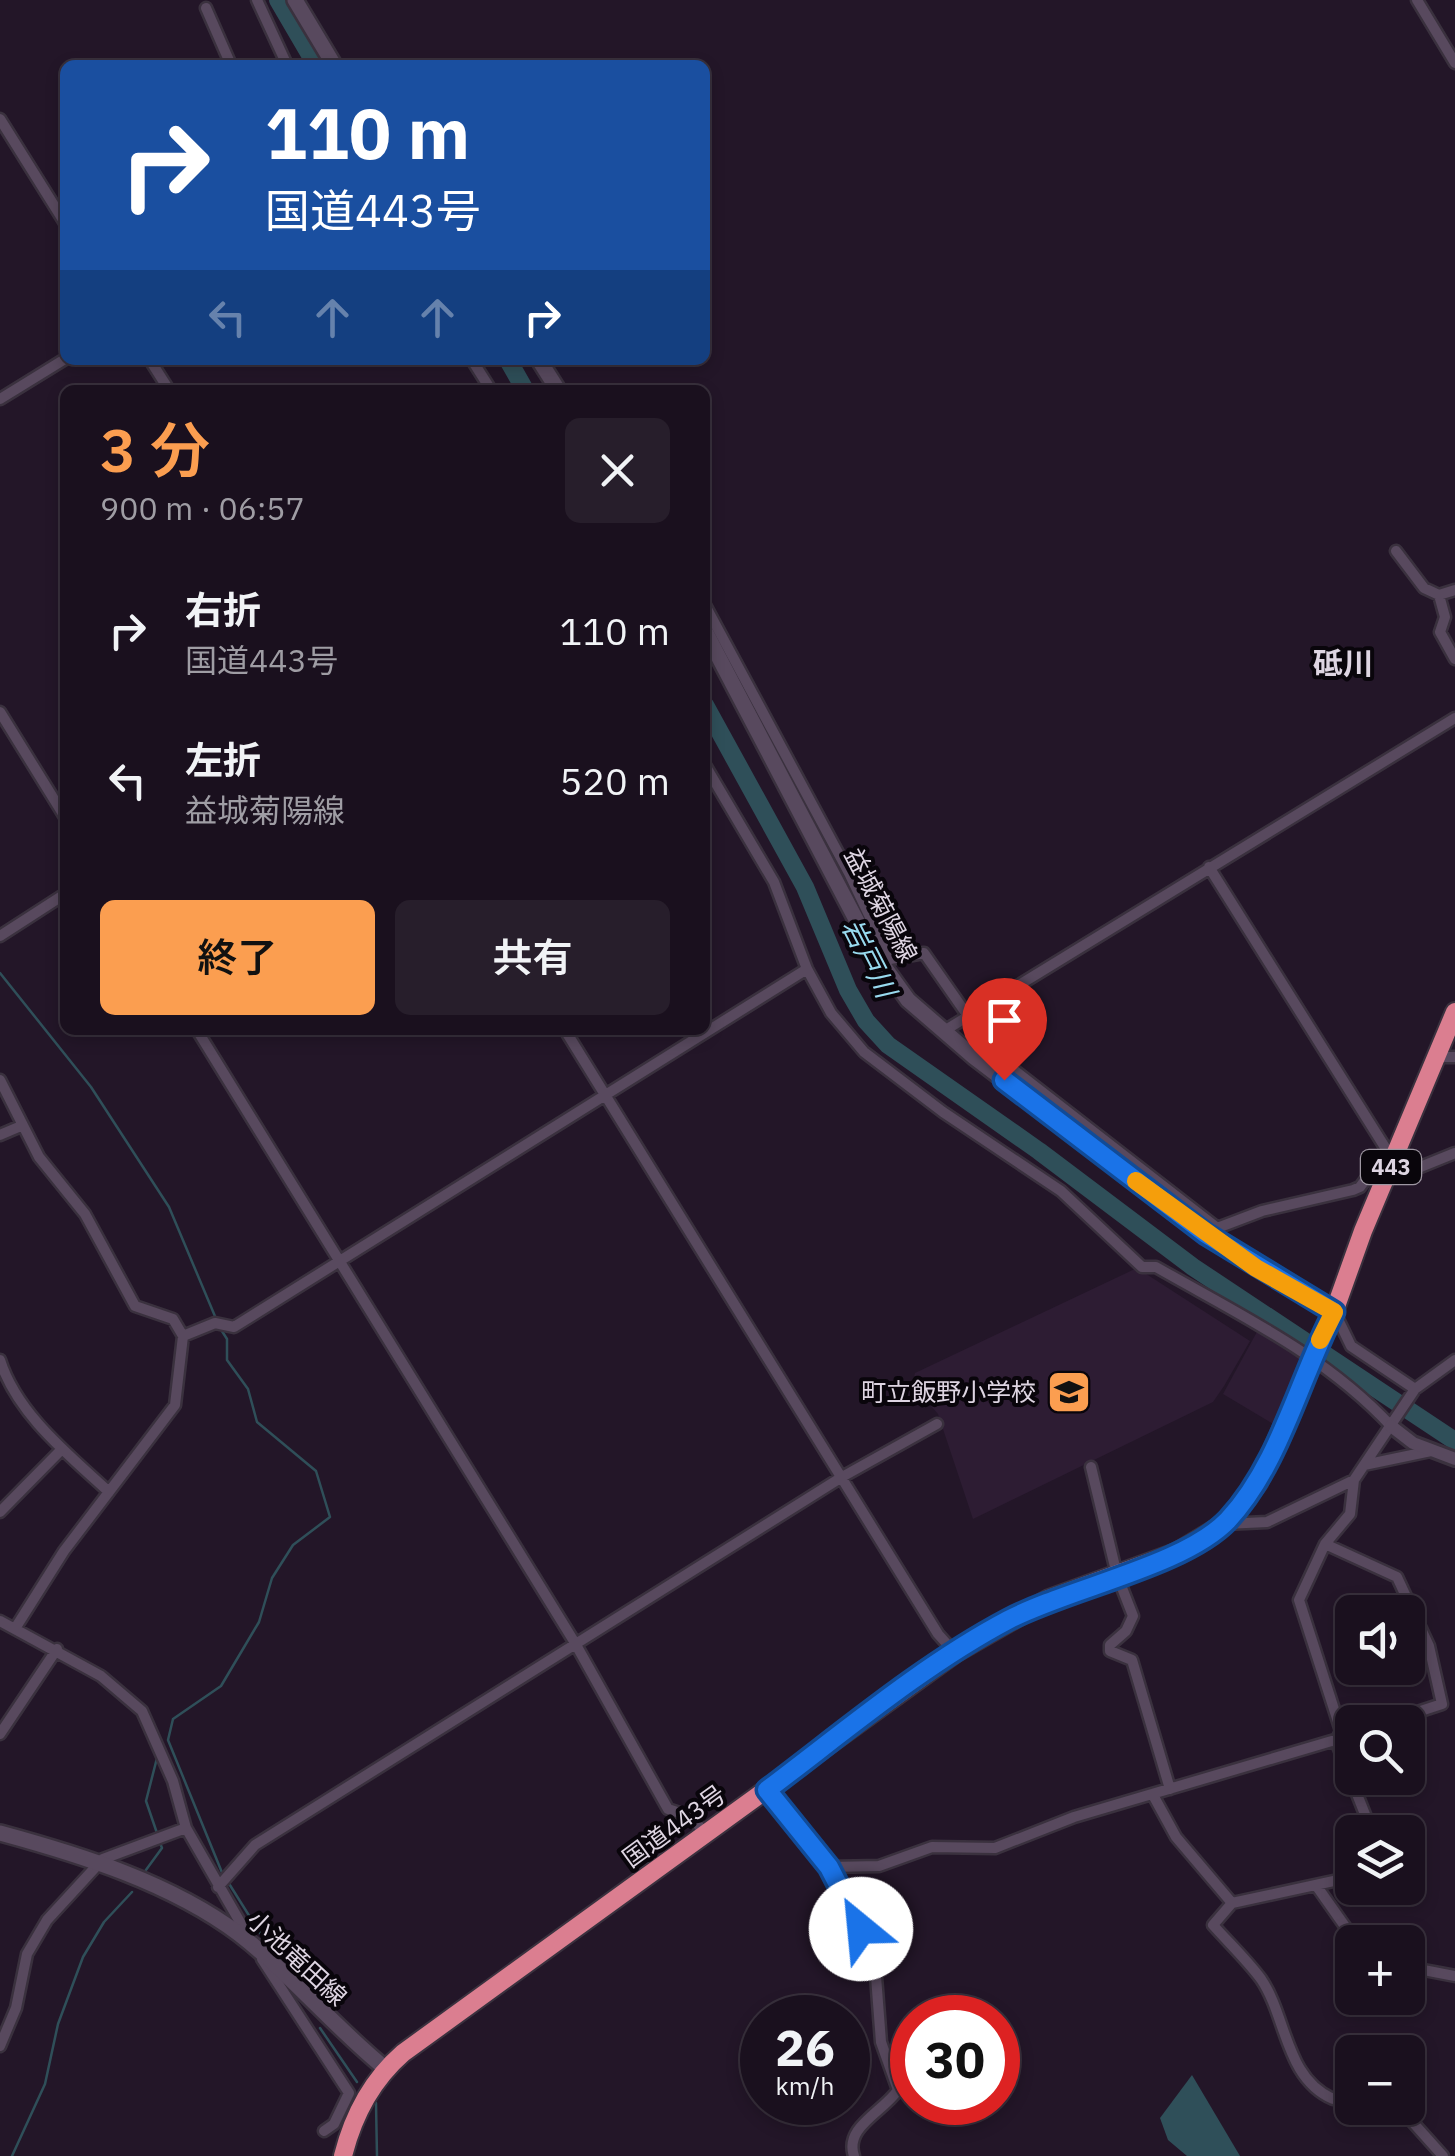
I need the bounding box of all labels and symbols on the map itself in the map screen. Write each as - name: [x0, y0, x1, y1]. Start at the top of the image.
- district label: 砥川: [1313, 643, 1373, 682]
- street label: 益城菊陽線: [838, 842, 925, 968]
- water label: 岩戸川: [834, 912, 906, 1006]
- pin: [962, 978, 1047, 1081]
- road number: 443: [1361, 1150, 1421, 1184]
- school or university icon: 町立飯野小学校: [1046, 1369, 1092, 1415]
- place label: 町立飯野小学校: [861, 1375, 1036, 1408]
- street label: 国道443号: [615, 1777, 732, 1874]
- position arrow: [809, 1877, 913, 1981]
- street label: 小池竜田線: [240, 1903, 354, 2012]
- speed limit sign: 30: [890, 1995, 1020, 2125]

